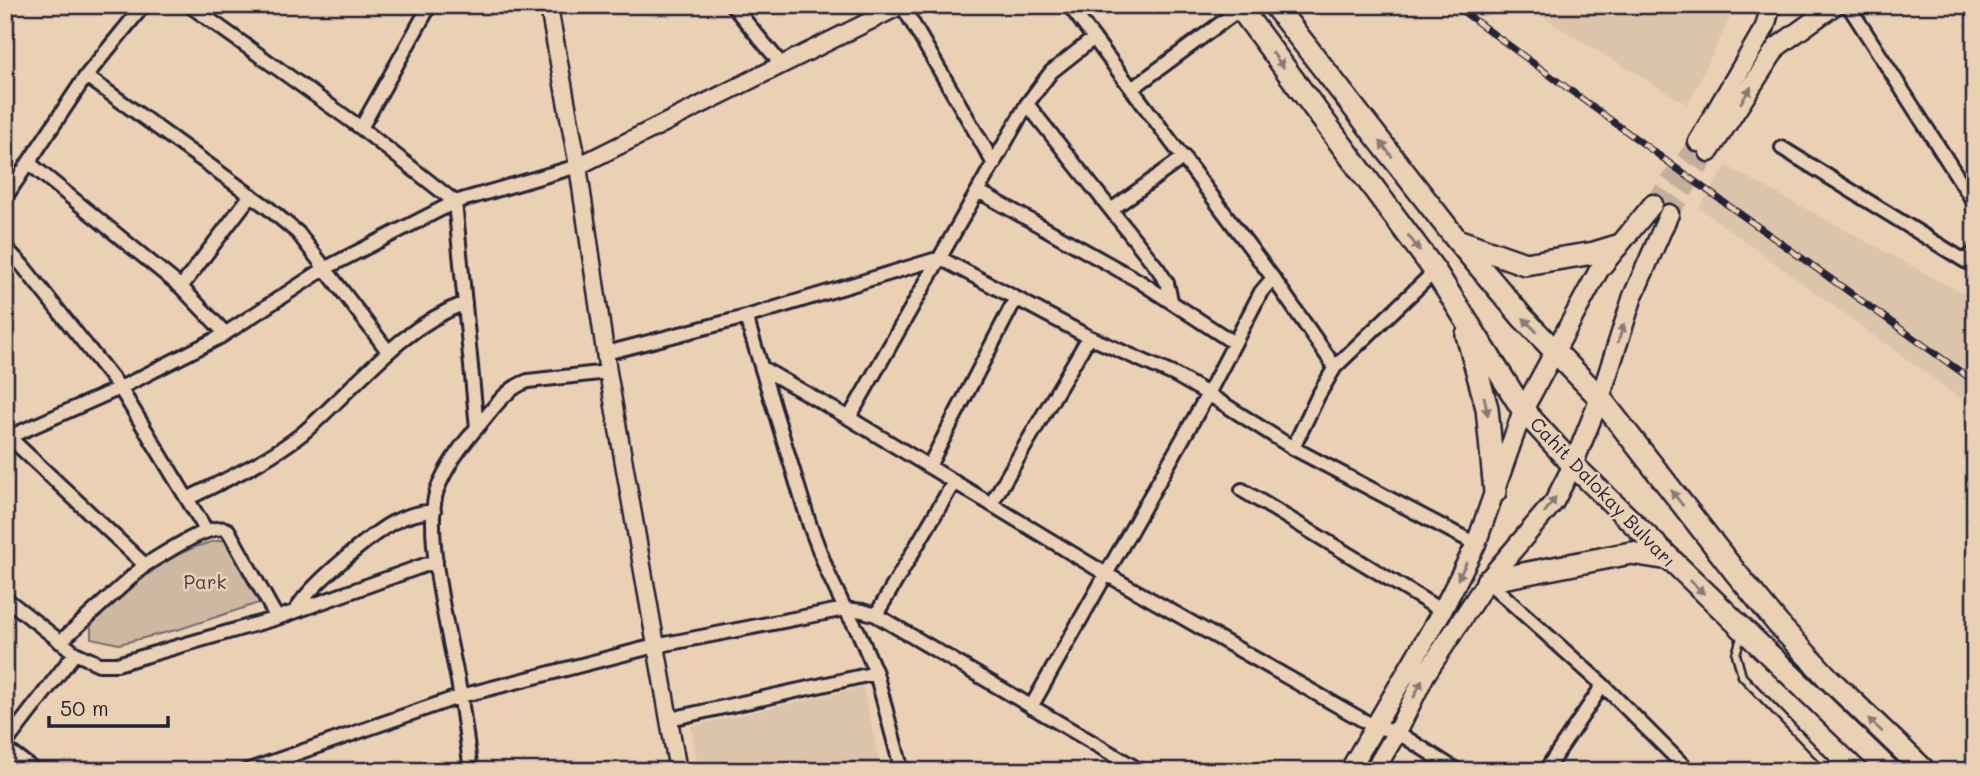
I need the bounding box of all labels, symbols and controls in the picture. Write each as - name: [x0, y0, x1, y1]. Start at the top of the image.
- one-way arrow: [1271, 51, 1285, 69]
- one-way arrow: [1740, 85, 1753, 105]
- one-way arrow: [1380, 140, 1394, 158]
- one-way arrow: [1406, 234, 1420, 252]
- one-way arrow: [1523, 317, 1539, 334]
- one-way arrow: [1616, 323, 1627, 344]
- one-way arrow: [1480, 395, 1491, 417]
- street label: Cahit Dalokay Bulvarı: [1525, 411, 1682, 572]
- one-way arrow: [1670, 490, 1685, 508]
- one-way arrow: [1543, 495, 1557, 514]
- one-way arrow: [1457, 561, 1468, 581]
- park label: Park: [183, 569, 227, 594]
- one-way arrow: [1688, 578, 1705, 594]
- one-way arrow: [1412, 679, 1424, 699]
- scale bar: [49, 685, 168, 729]
- text: 50 m: [60, 694, 109, 721]
- one-way arrow: [1867, 717, 1884, 733]

